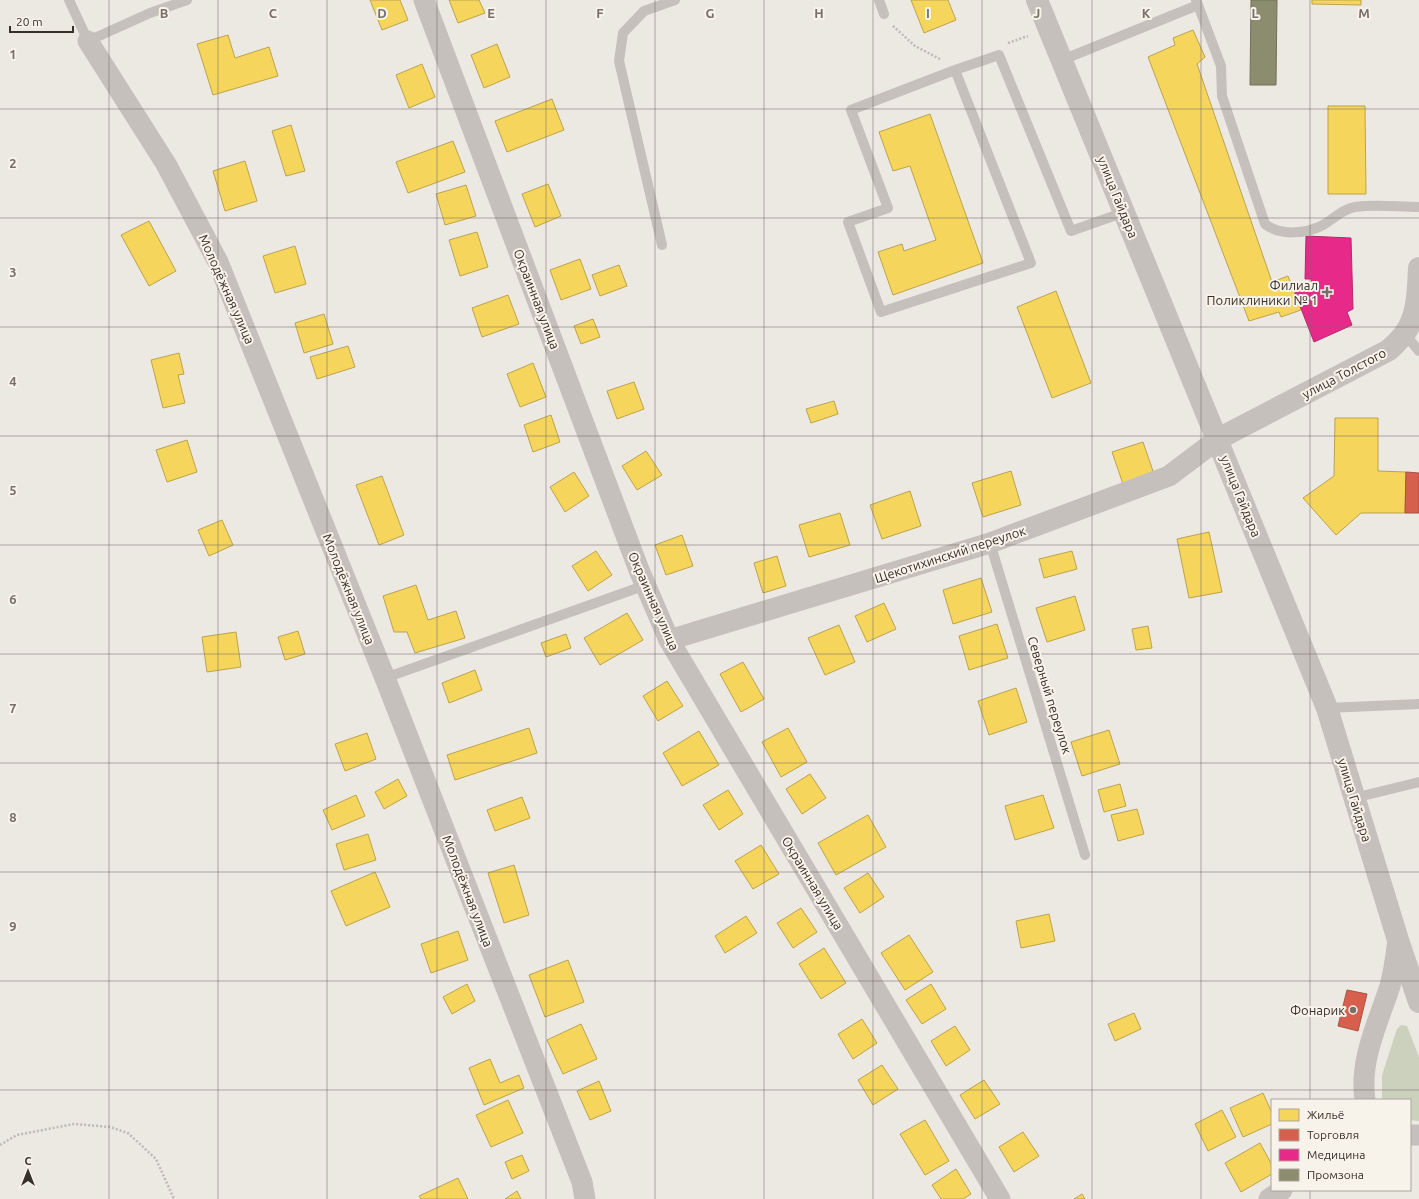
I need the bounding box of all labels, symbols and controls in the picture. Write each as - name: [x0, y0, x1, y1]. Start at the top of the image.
- text: B: [160, 6, 169, 20]
- text: C: [269, 6, 278, 20]
- text: D: [377, 6, 387, 20]
- text: E: [487, 6, 495, 20]
- text: F: [596, 6, 604, 20]
- text: G: [706, 6, 715, 20]
- text: H: [814, 6, 824, 20]
- text: I: [926, 6, 930, 20]
- text: J: [1034, 6, 1040, 20]
- text: K: [1142, 6, 1151, 20]
- text: L: [1251, 6, 1259, 20]
- text: M: [1358, 6, 1370, 20]
- scale bar: [10, 8, 73, 34]
- text: 20 m: [16, 15, 43, 28]
- text: 1: [9, 47, 17, 61]
- street label: улица Гайдара: [1095, 154, 1141, 240]
- text: 2: [9, 156, 17, 170]
- street label: Молодёжная улица: [197, 232, 257, 346]
- street label: Окраинная улица: [511, 247, 563, 351]
- text: 3: [9, 265, 17, 279]
- place label: Филиал Поликлиники № 1: [1207, 278, 1318, 307]
- marker: Филиал Поликлиники № 1: [1321, 286, 1333, 298]
- street label: улица Толстого: [1300, 345, 1388, 401]
- text: 4: [9, 374, 17, 388]
- street label: улица Гайдара: [1218, 453, 1264, 539]
- text: 5: [9, 483, 17, 497]
- street label: Щекотихинский переулок: [873, 523, 1028, 585]
- street label: Молодёжная улица: [320, 532, 378, 646]
- street label: Окраинная улица: [626, 550, 682, 652]
- text: 6: [9, 592, 17, 606]
- street label: Северный переулок: [1025, 634, 1075, 756]
- text: 7: [9, 701, 17, 715]
- street label: улица Гайдара: [1336, 756, 1374, 844]
- text: 8: [9, 810, 17, 824]
- street label: Молодёжная улица: [440, 833, 496, 949]
- street label: Окраинная улица: [780, 834, 846, 932]
- text: 9: [9, 919, 17, 933]
- place label: Фонарик: [1290, 1003, 1345, 1017]
- marker: Фонарик: [1348, 1005, 1358, 1015]
- legend: [1271, 1099, 1411, 1191]
- text: Жильё: [1307, 1108, 1344, 1121]
- text: Торговля: [1307, 1128, 1359, 1141]
- text: Медицина: [1307, 1148, 1365, 1161]
- north arrow: [8, 1151, 48, 1191]
- text: С: [24, 1155, 32, 1167]
- text: Промзона: [1307, 1168, 1364, 1181]

